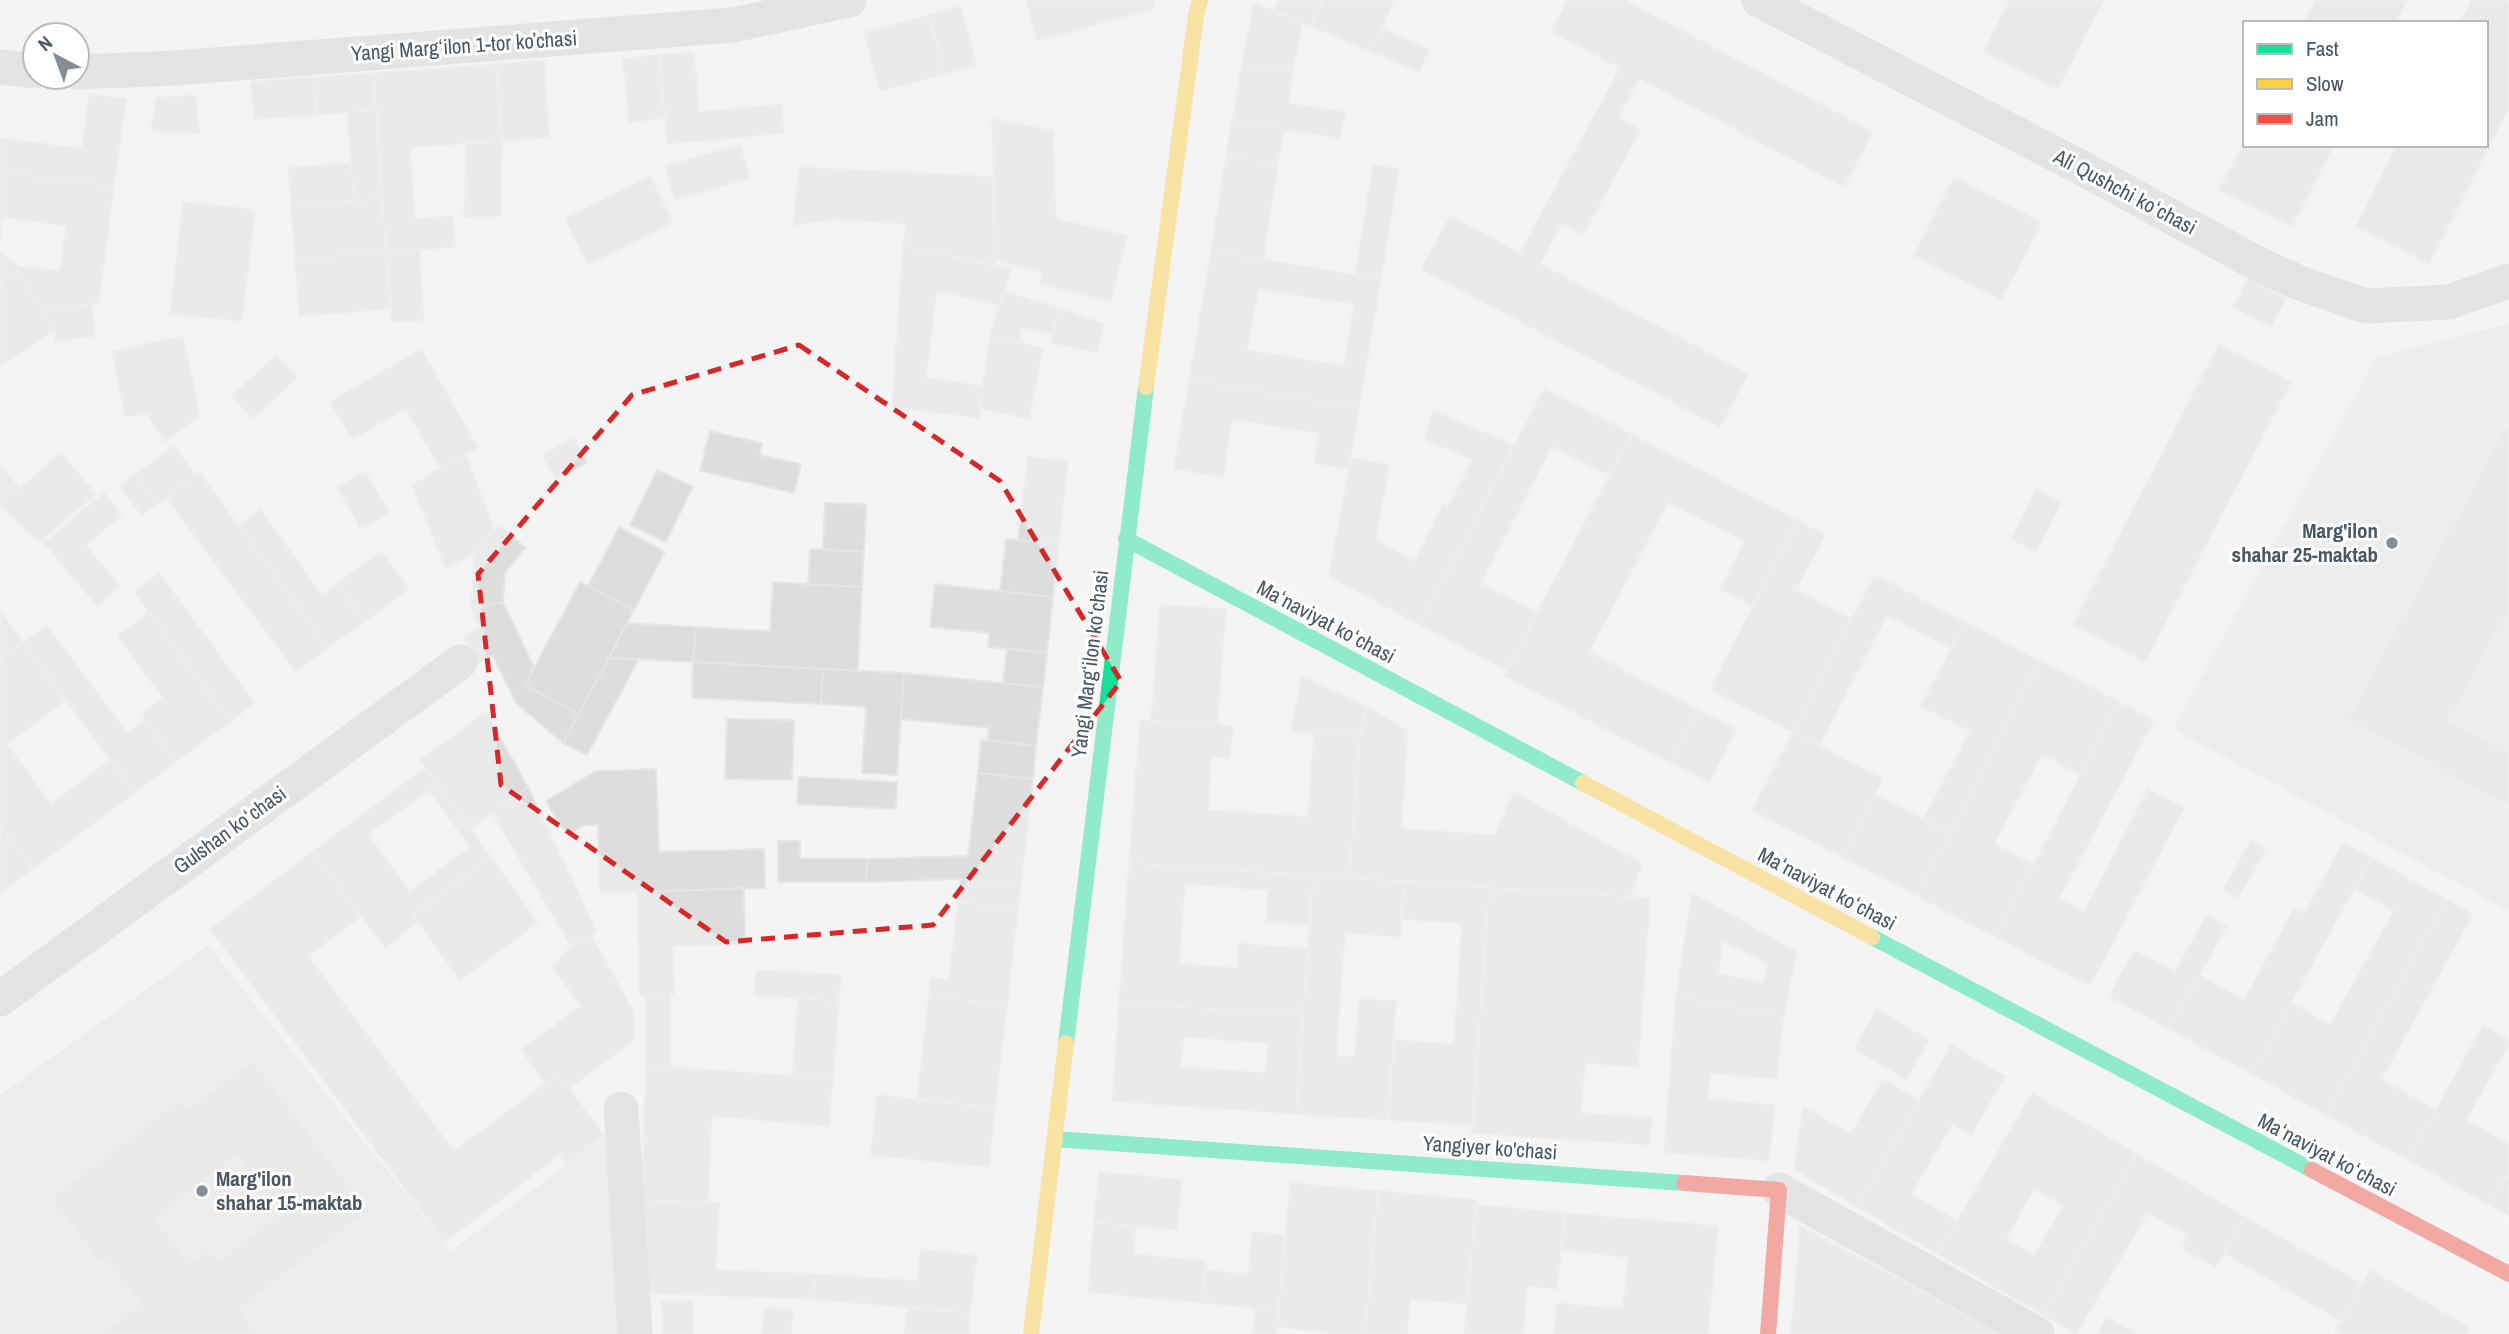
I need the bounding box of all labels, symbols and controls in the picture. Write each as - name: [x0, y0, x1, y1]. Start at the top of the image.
- north arrow: [21, 21, 91, 91]
- legend: [2243, 21, 2488, 147]
- street label: Yangi Margʻilon 1-tor koʼchasi: [350, 23, 578, 68]
- text: N: [32, 30, 58, 57]
- text: Fast: [2306, 34, 2339, 63]
- text: Slow: [2306, 69, 2344, 98]
- text: Jam: [2306, 104, 2339, 133]
- street label: Ali Qushchi koʻchasi: [2048, 141, 2202, 241]
- place label: Marg'ilon shahar 25-maktab: [2232, 516, 2378, 569]
- marker: Marg'ilon shahar 25-maktab: [2384, 535, 2400, 551]
- street label: Yangi Margʻilon koʻchasi: [1064, 568, 1115, 760]
- street label: Maʻnaviyat koʻchasi: [1252, 573, 1401, 670]
- street label: Gulshan koʻchasi: [167, 779, 292, 880]
- street label: Maʻnaviyat koʻchasi: [1753, 840, 1902, 937]
- street label: Maʻnaviyat koʻchasi: [2253, 1106, 2402, 1203]
- street label: Yangiyer ko'chasi: [1422, 1128, 1558, 1167]
- place label: Marg'ilon shahar 15-maktab: [216, 1164, 362, 1217]
- marker: Marg'ilon shahar 15-maktab: [194, 1183, 210, 1199]

